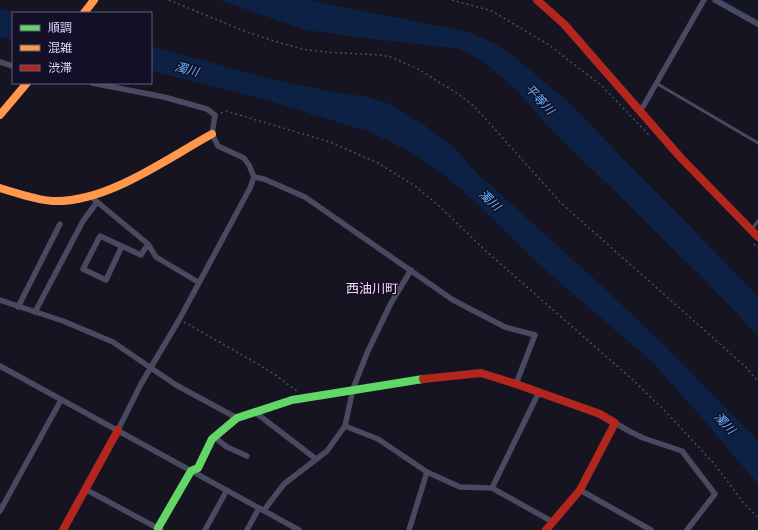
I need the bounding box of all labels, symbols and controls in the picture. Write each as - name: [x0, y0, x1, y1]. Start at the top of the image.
- legend: [12, 12, 152, 84]
- text: 順調: [48, 20, 72, 35]
- text: 混雑: [48, 40, 72, 55]
- water label: 濁川: [173, 59, 202, 80]
- text: 渋滞: [48, 60, 72, 75]
- water label: 平等川: [522, 81, 559, 119]
- water label: 濁川: [476, 186, 505, 215]
- district label: 西油川町: [346, 280, 398, 296]
- water label: 濁川: [711, 409, 740, 438]

